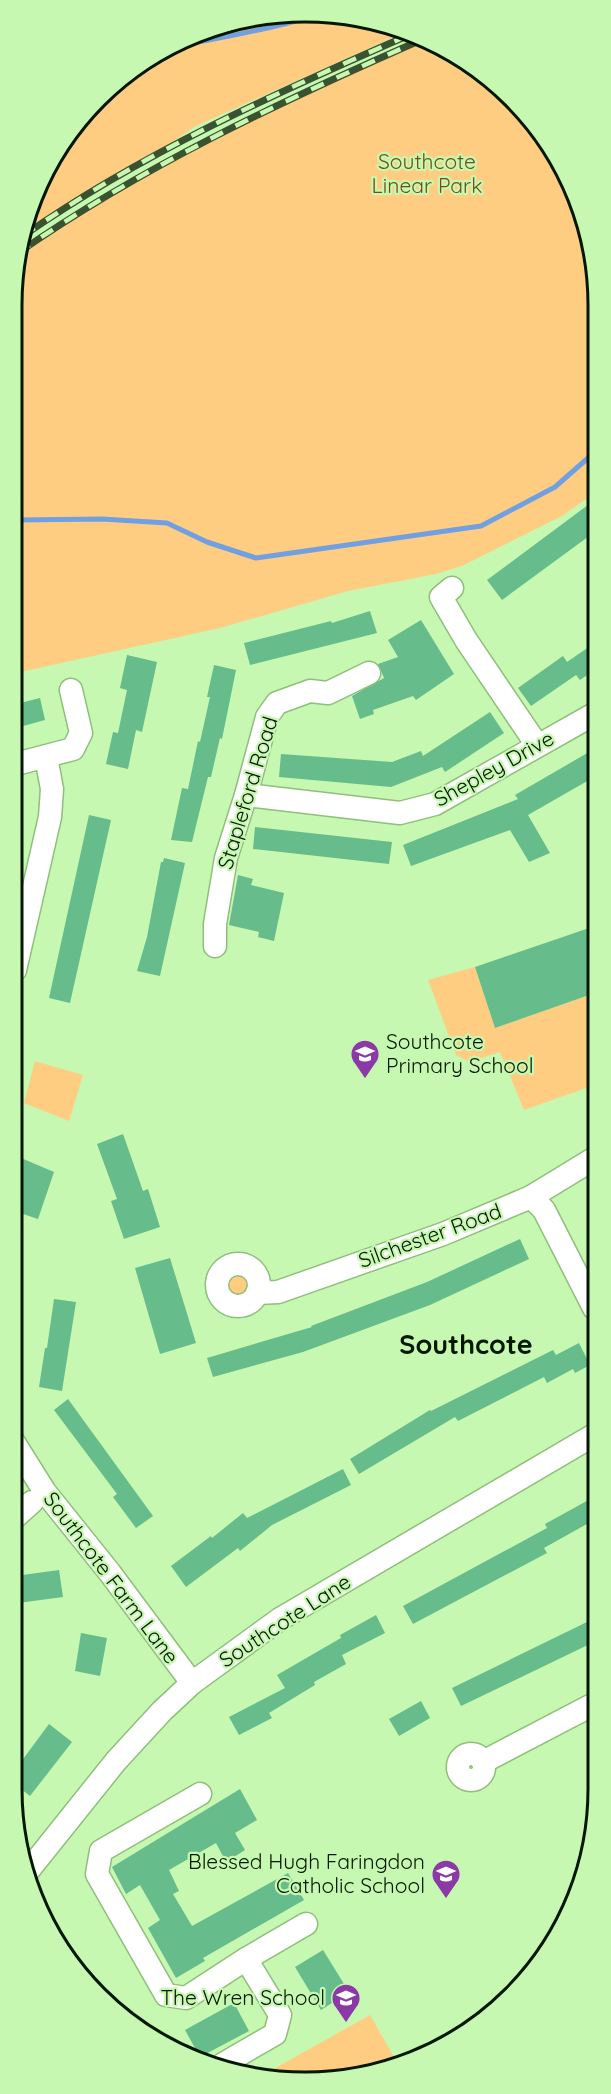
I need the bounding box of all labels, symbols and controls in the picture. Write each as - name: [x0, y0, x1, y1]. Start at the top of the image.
- park label: Southcote Linear Park: [372, 148, 482, 198]
- street label: Stapleford Road: [211, 713, 283, 872]
- street label: Shepley Drive: [429, 725, 558, 812]
- place label: Southcote Primary School: [386, 1028, 534, 1078]
- school or university icon: Southcote Primary School: [349, 1038, 381, 1080]
- street label: Silchester Road: [355, 1197, 505, 1273]
- district label: Southcote: [399, 1327, 533, 1361]
- street label: Southcote Farm Lane: [39, 1486, 185, 1669]
- street label: Southcote Lane: [214, 1568, 355, 1672]
- place label: Blessed Hugh Faringdon Catholic School: [188, 1848, 425, 1898]
- school or university icon: Blessed Hugh Faringdon Catholic School: [430, 1858, 462, 1900]
- school or university icon: The Wren School: [330, 1982, 362, 2024]
- place label: The Wren School: [160, 1984, 325, 2010]

